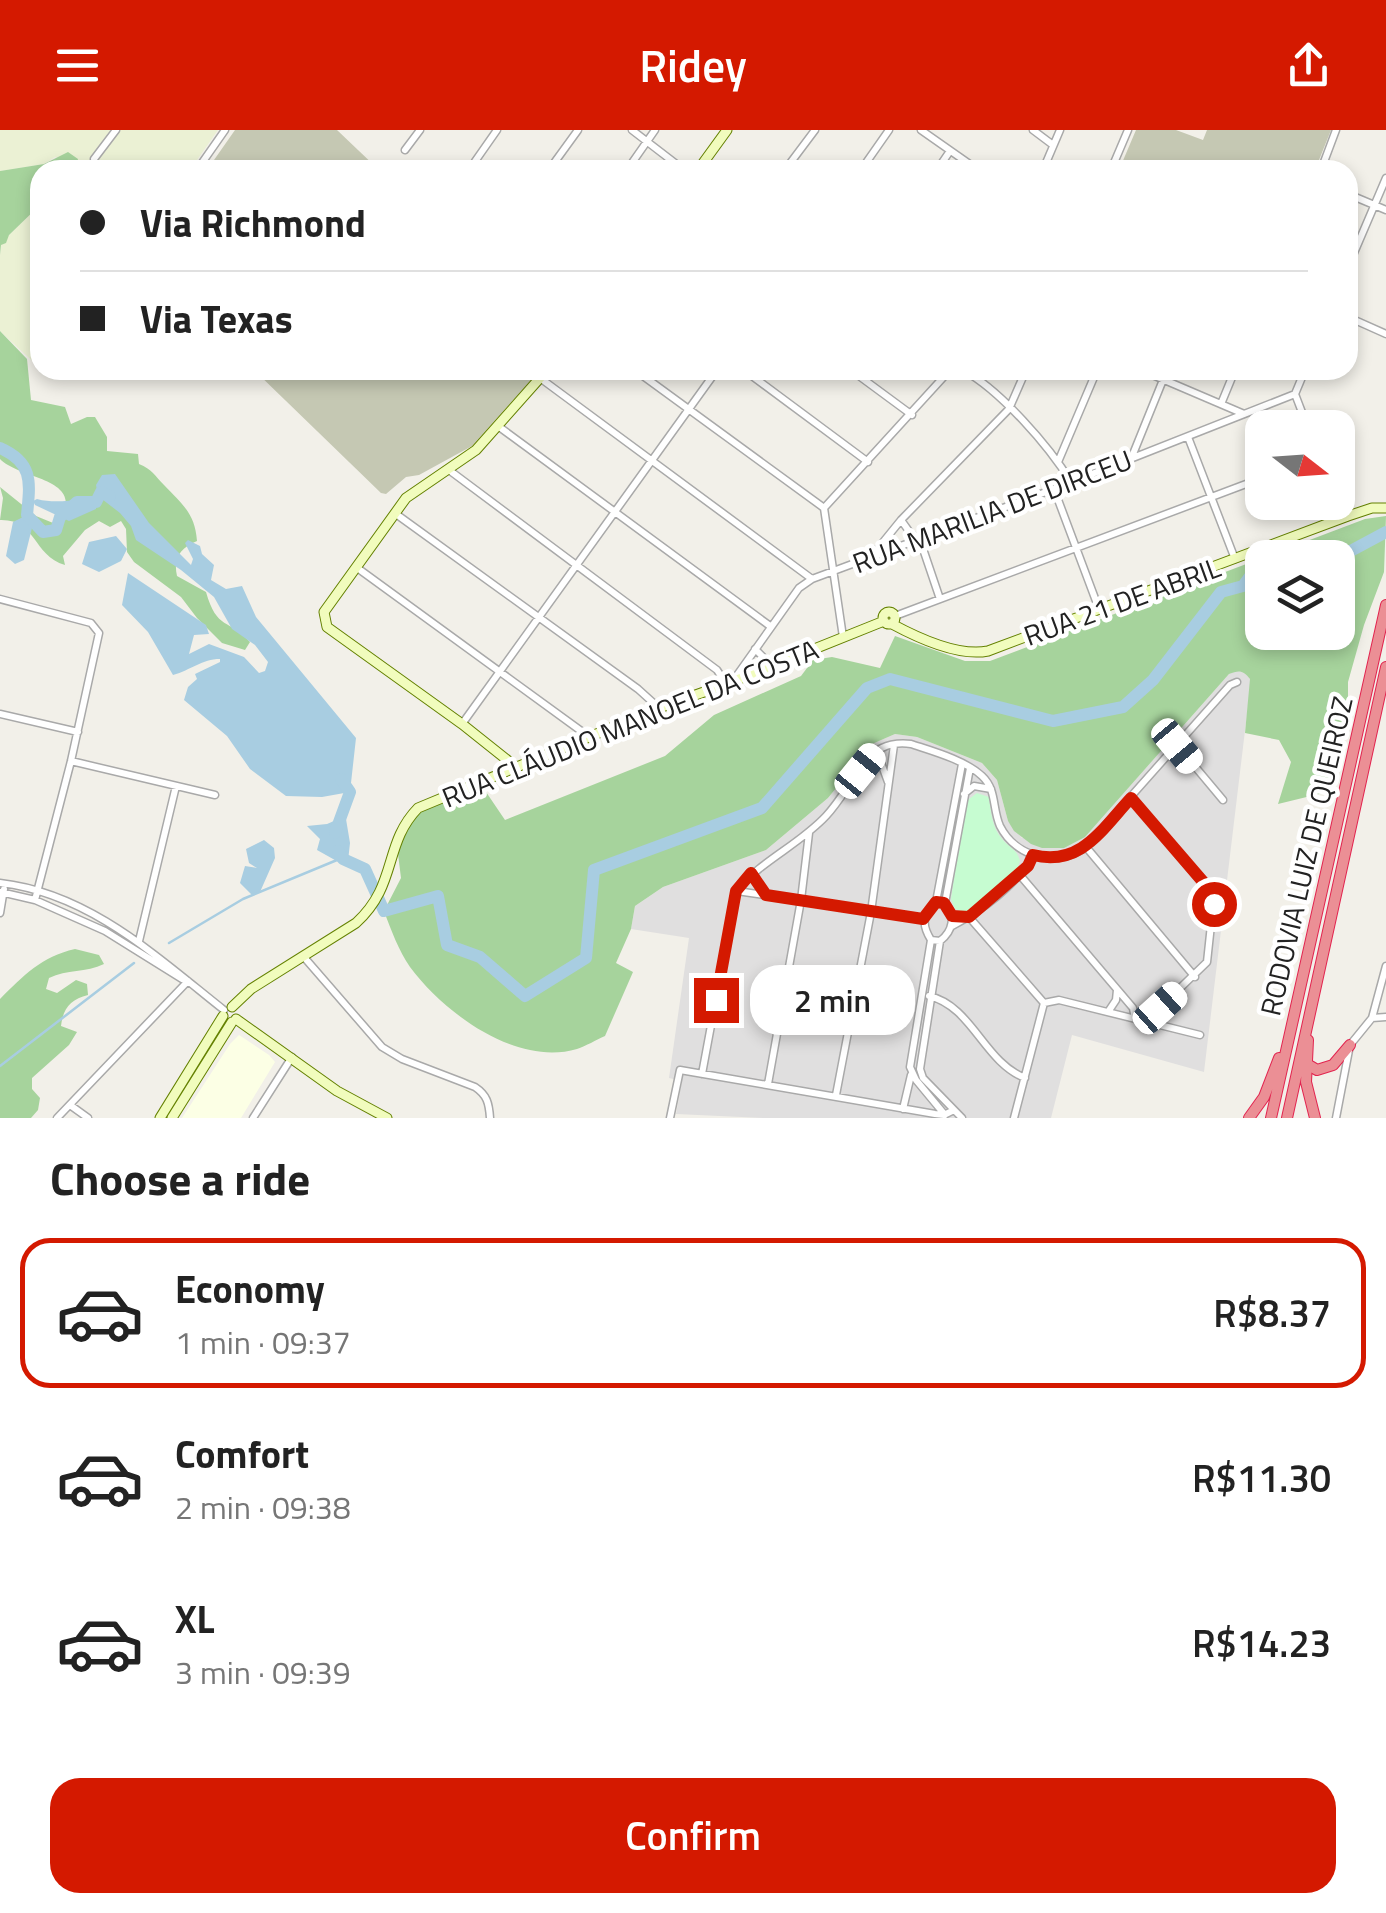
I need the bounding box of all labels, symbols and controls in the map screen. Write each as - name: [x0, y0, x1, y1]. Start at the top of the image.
- text: Ridey: [639, 31, 747, 99]
- icon: menu: [50, 38, 105, 93]
- icon: share: [1281, 38, 1336, 93]
- text: Via Richmond: [140, 194, 366, 252]
- text: Via Texas: [140, 290, 293, 348]
- north arrow: [1245, 410, 1355, 520]
- map controls: [1245, 410, 1355, 650]
- street label: RUA MARILIA DE DIRCEU: [846, 438, 1138, 584]
- button: layers: [1245, 540, 1355, 650]
- street label: RUA 21 DE ABRIL: [1018, 545, 1227, 657]
- street label: RUA CLÁUDIO MANOEL DA COSTA: [435, 628, 825, 818]
- street label: RODOVIA LUIZ DE QUEIROZ: [1248, 692, 1364, 1020]
- car: [1146, 713, 1208, 779]
- car: [829, 738, 891, 804]
- route start: [1192, 882, 1237, 927]
- callout: 2 min: [751, 965, 916, 1035]
- text: 2 min: [794, 976, 871, 1024]
- car: [1128, 977, 1192, 1039]
- route end: [694, 978, 739, 1023]
- text: Choose a ride: [50, 1144, 310, 1212]
- text: Economy: [175, 1260, 325, 1318]
- icon: car: [55, 1268, 145, 1358]
- text: R$8.37: [1213, 1284, 1331, 1342]
- text: 1 min · 09:37: [175, 1318, 351, 1366]
- text: Comfort: [175, 1425, 309, 1483]
- icon: car: [55, 1433, 145, 1523]
- text: R$11.30: [1192, 1449, 1331, 1507]
- text: 2 min · 09:38: [175, 1483, 351, 1531]
- text: XL: [175, 1590, 215, 1648]
- icon: car: [55, 1598, 145, 1688]
- text: R$14.23: [1192, 1614, 1331, 1672]
- text: 3 min · 09:39: [175, 1648, 351, 1696]
- button: Confirm: [50, 1778, 1336, 1893]

